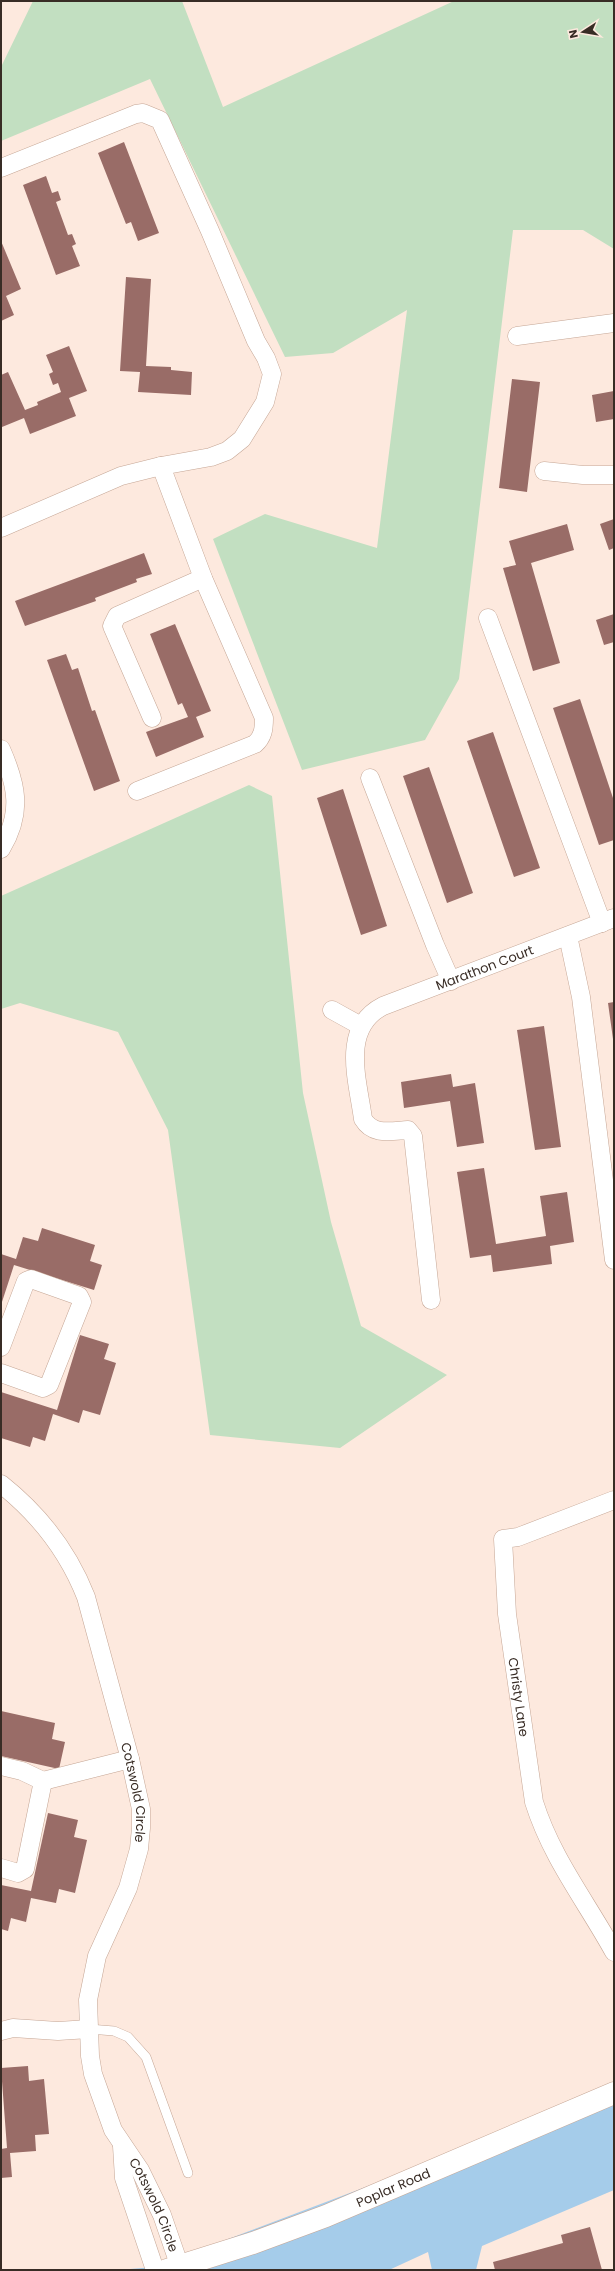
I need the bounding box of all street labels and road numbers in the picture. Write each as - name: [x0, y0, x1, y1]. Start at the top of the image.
- street label: Marathon Court: [433, 940, 536, 995]
- street label: Christy Lane: [504, 1656, 534, 1738]
- street label: Cotswold Circle: [116, 1740, 151, 1843]
- street label: Cotswold Circle: [125, 2154, 183, 2254]
- street label: Poplar Road: [353, 2163, 433, 2212]

